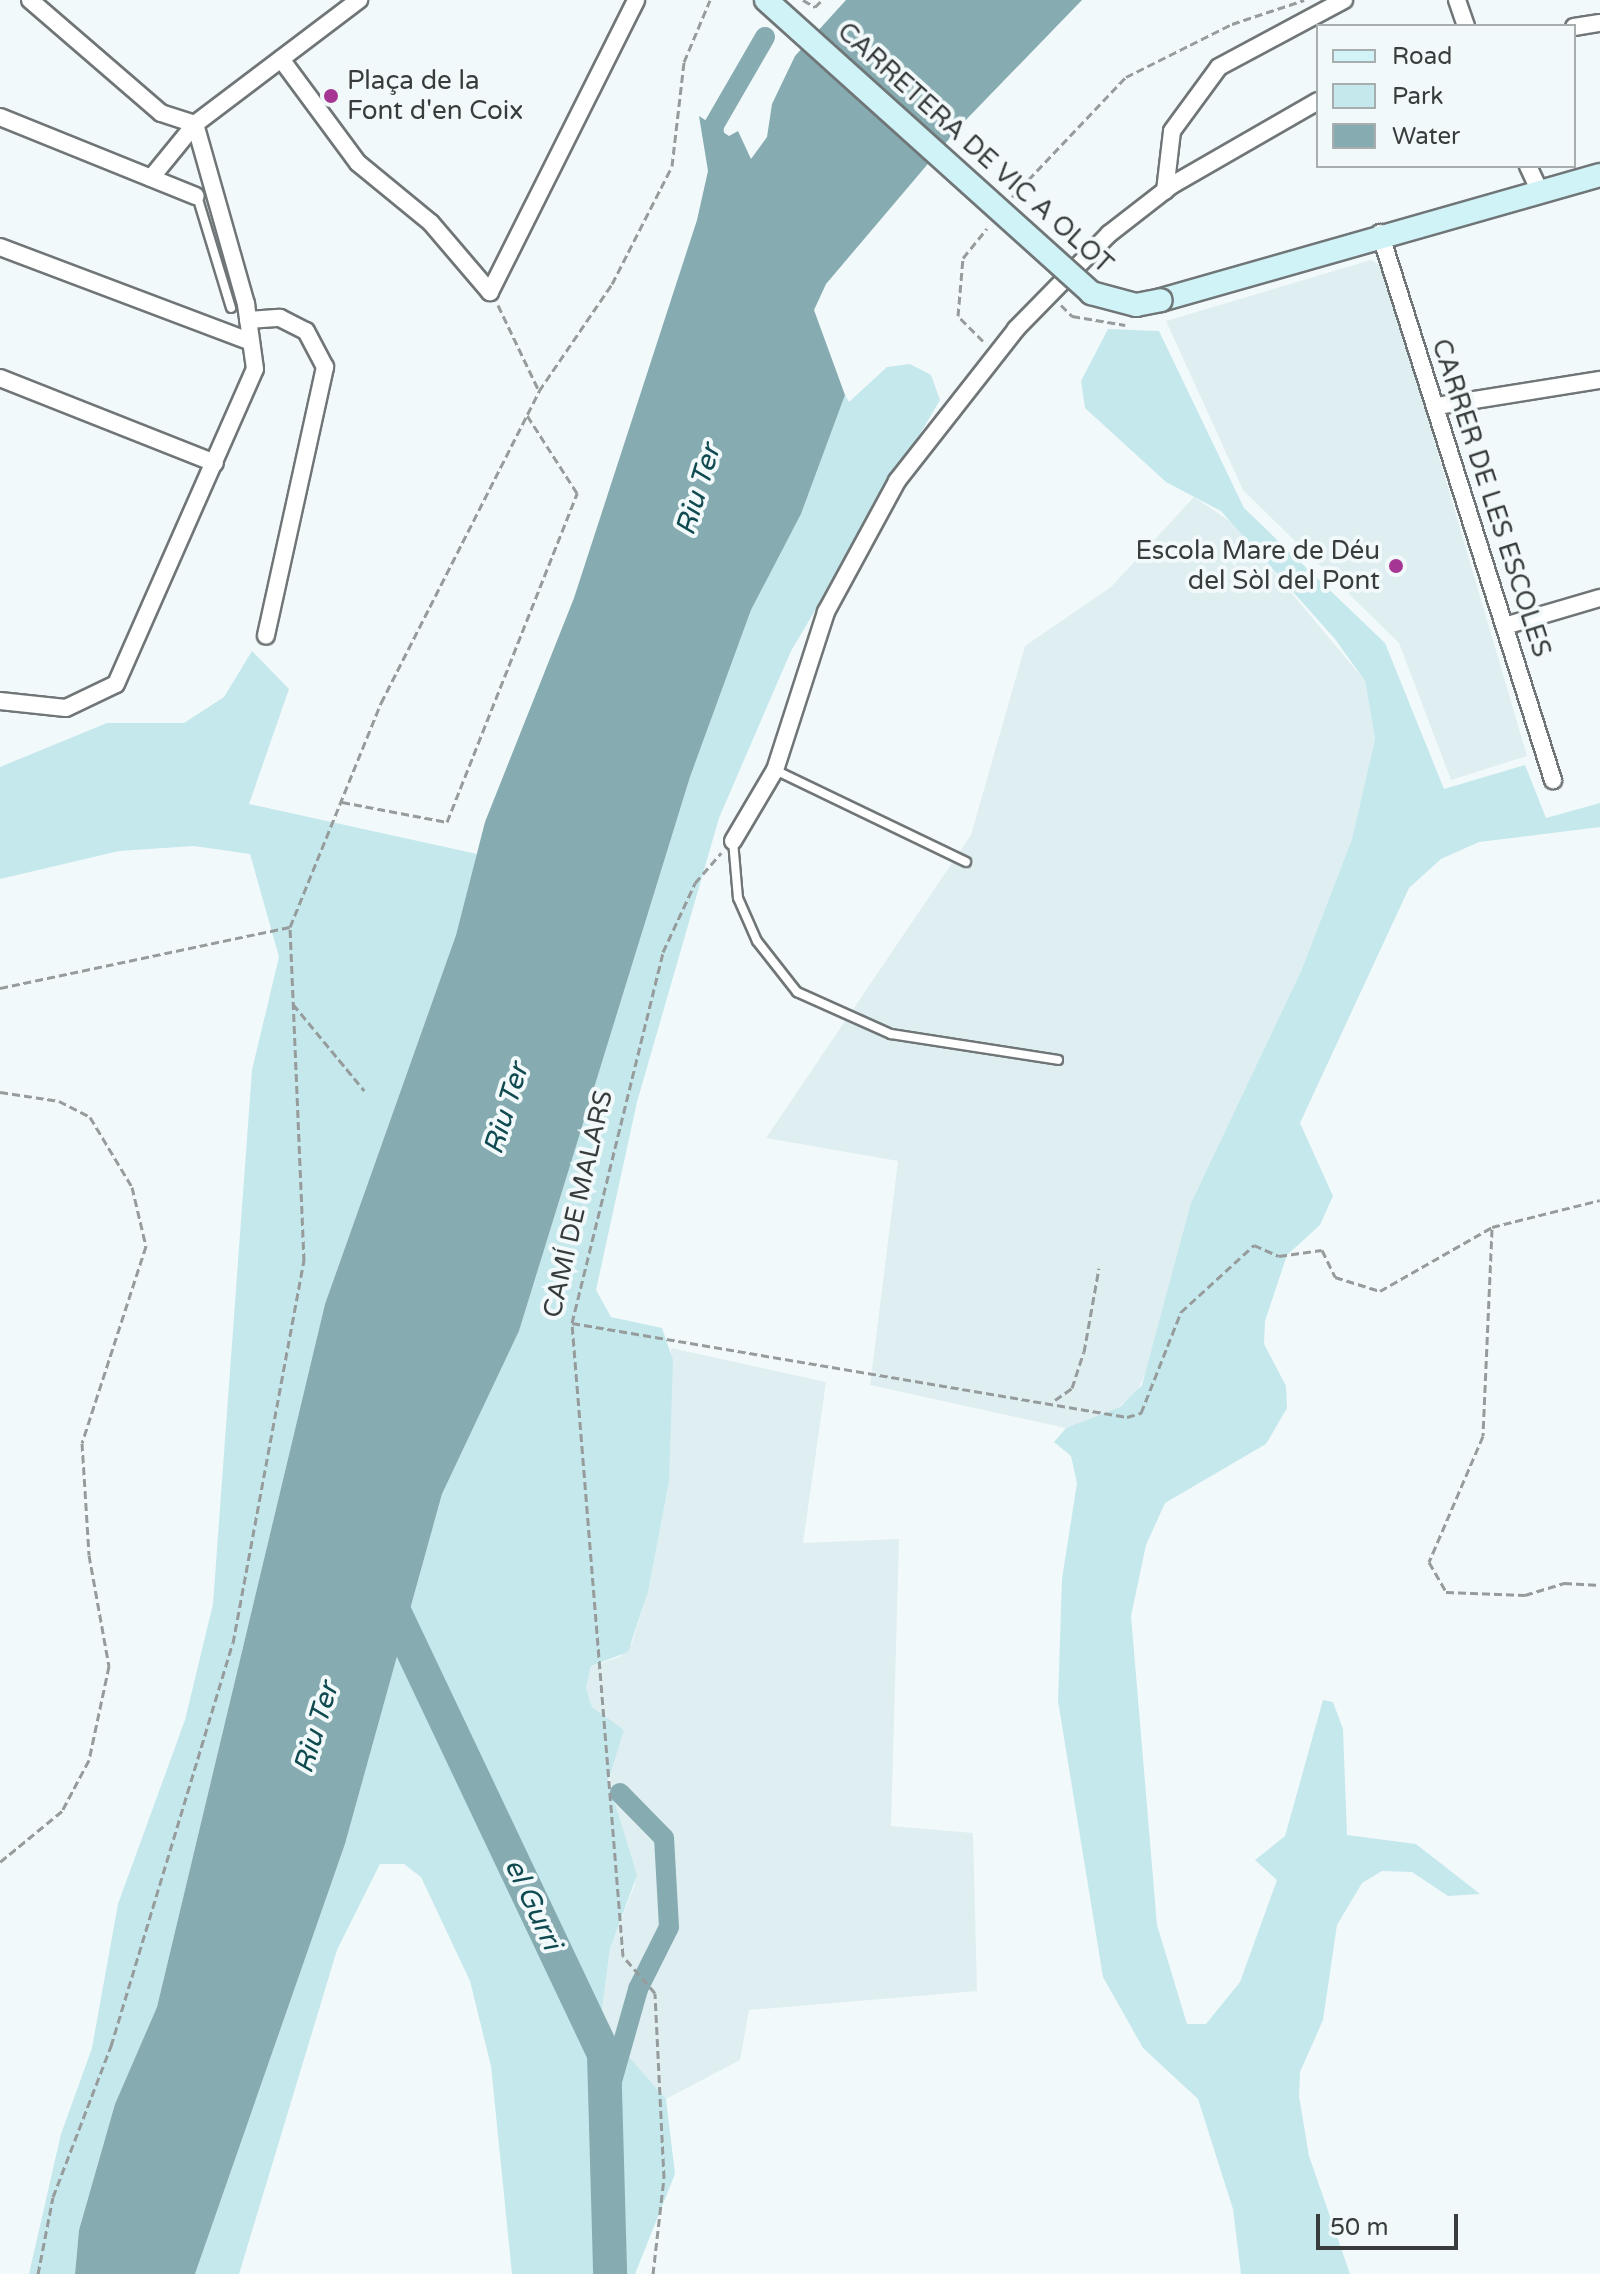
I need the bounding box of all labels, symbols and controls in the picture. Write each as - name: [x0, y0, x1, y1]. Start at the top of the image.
- street label: CARRETERA DE VIC A OLOT: [831, 16, 1119, 280]
- legend: [1316, 24, 1576, 168]
- text: Road: [1392, 42, 1452, 71]
- place label: Plaça de la Font d'en Coix: [347, 65, 523, 126]
- text: Park: [1392, 82, 1443, 111]
- marker: Plaça de la Font d'en Coix: [322, 87, 340, 105]
- text: Water: [1392, 122, 1460, 151]
- street label: CARRER DE LES ESCOLES: [1425, 335, 1557, 661]
- water label: Riu Ter: [668, 441, 728, 539]
- place label: Escola Mare de Déu del Sòl del Pont: [1135, 535, 1380, 596]
- marker: Escola Mare de Déu del Sòl del Pont: [1387, 557, 1405, 575]
- water label: Riu Ter: [476, 1060, 536, 1158]
- street label: CAMÍ DE MALARS: [537, 1087, 619, 1321]
- water label: Riu Ter: [286, 1679, 346, 1777]
- water label: el Gurri: [497, 1853, 569, 1955]
- scale bar: [1320, 2198, 1462, 2248]
- text: 50 m: [1330, 2213, 1388, 2242]

